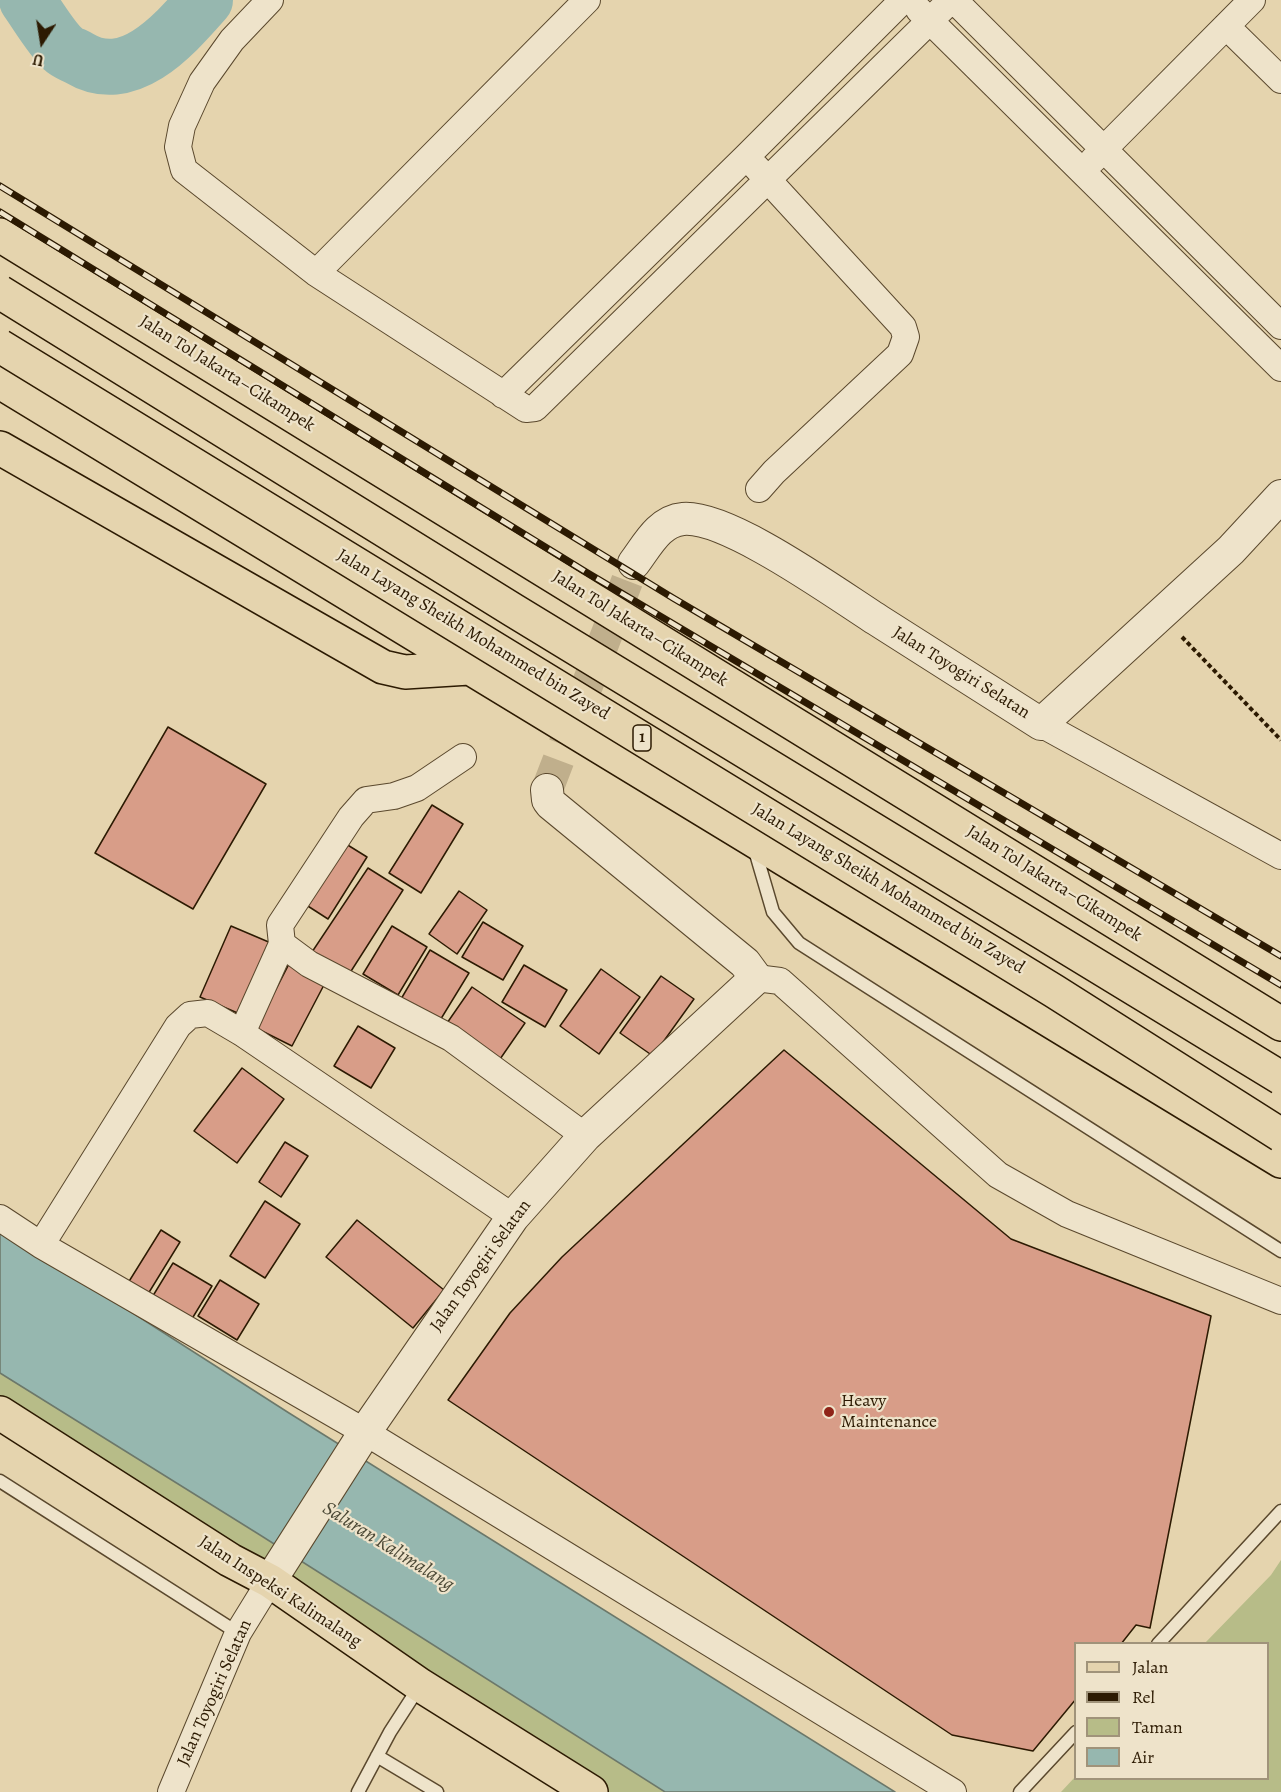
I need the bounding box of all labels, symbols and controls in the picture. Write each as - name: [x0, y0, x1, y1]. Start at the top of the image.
- north arrow: [12, 12, 72, 72]
- text: U: [31, 48, 46, 71]
- street label: Jalan Tol Jakarta–Cikampek: [135, 311, 319, 437]
- street label: Jalan Layang Sheikh Mohammed bin Zayed: [333, 545, 613, 725]
- street label: Jalan Tol Jakarta–Cikampek: [548, 566, 732, 692]
- street label: Jalan Toyogiri Selatan: [888, 622, 1034, 724]
- road number: 1: [633, 725, 651, 751]
- street label: Jalan Layang Sheikh Mohammed bin Zayed: [748, 799, 1028, 979]
- street label: Jalan Tol Jakarta–Cikampek: [962, 821, 1146, 947]
- street label: Jalan Toyogiri Selatan: [426, 1196, 536, 1336]
- place label: Heavy Maintenance: [841, 1391, 937, 1434]
- marker: Heavy Maintenance: [822, 1405, 836, 1419]
- water label: Saluran Kalimalang: [318, 1497, 458, 1597]
- street label: Jalan Inspeksi Kalimalang: [195, 1531, 365, 1653]
- street label: Jalan Toyogiri Selatan: [173, 1616, 257, 1770]
- legend: [1074, 1642, 1269, 1780]
- text: Jalan: [1132, 1655, 1168, 1679]
- text: Rel: [1132, 1685, 1155, 1709]
- text: Taman: [1132, 1715, 1183, 1739]
- text: Air: [1132, 1745, 1154, 1769]

